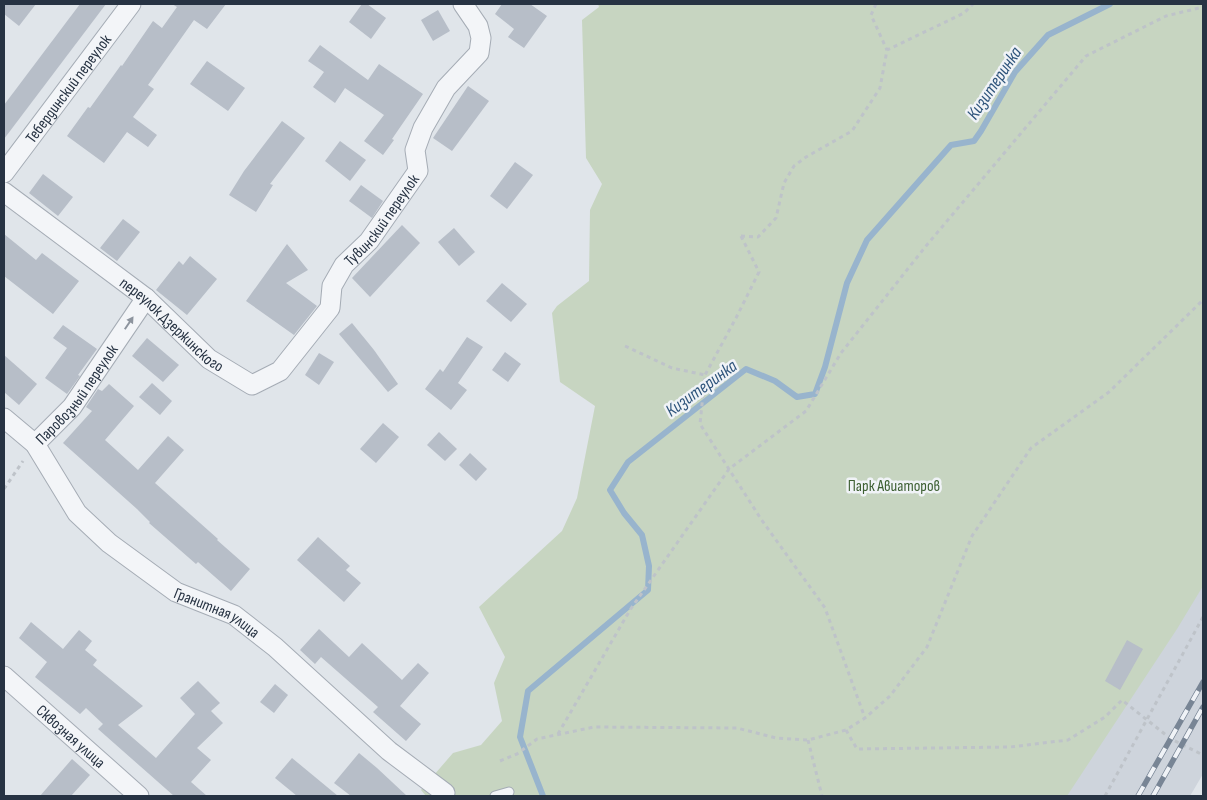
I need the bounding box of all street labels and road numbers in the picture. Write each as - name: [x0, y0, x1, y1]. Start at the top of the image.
- street label: Тебердинский переулок: [22, 30, 116, 147]
- street label: Тувинский переулок: [341, 170, 424, 271]
- street label: переулок Дзержинского: [115, 274, 227, 377]
- street label: Паровозный переулок: [32, 341, 123, 449]
- street label: Гранитная улица: [171, 584, 263, 642]
- street label: Сквозная улица: [32, 701, 109, 773]

